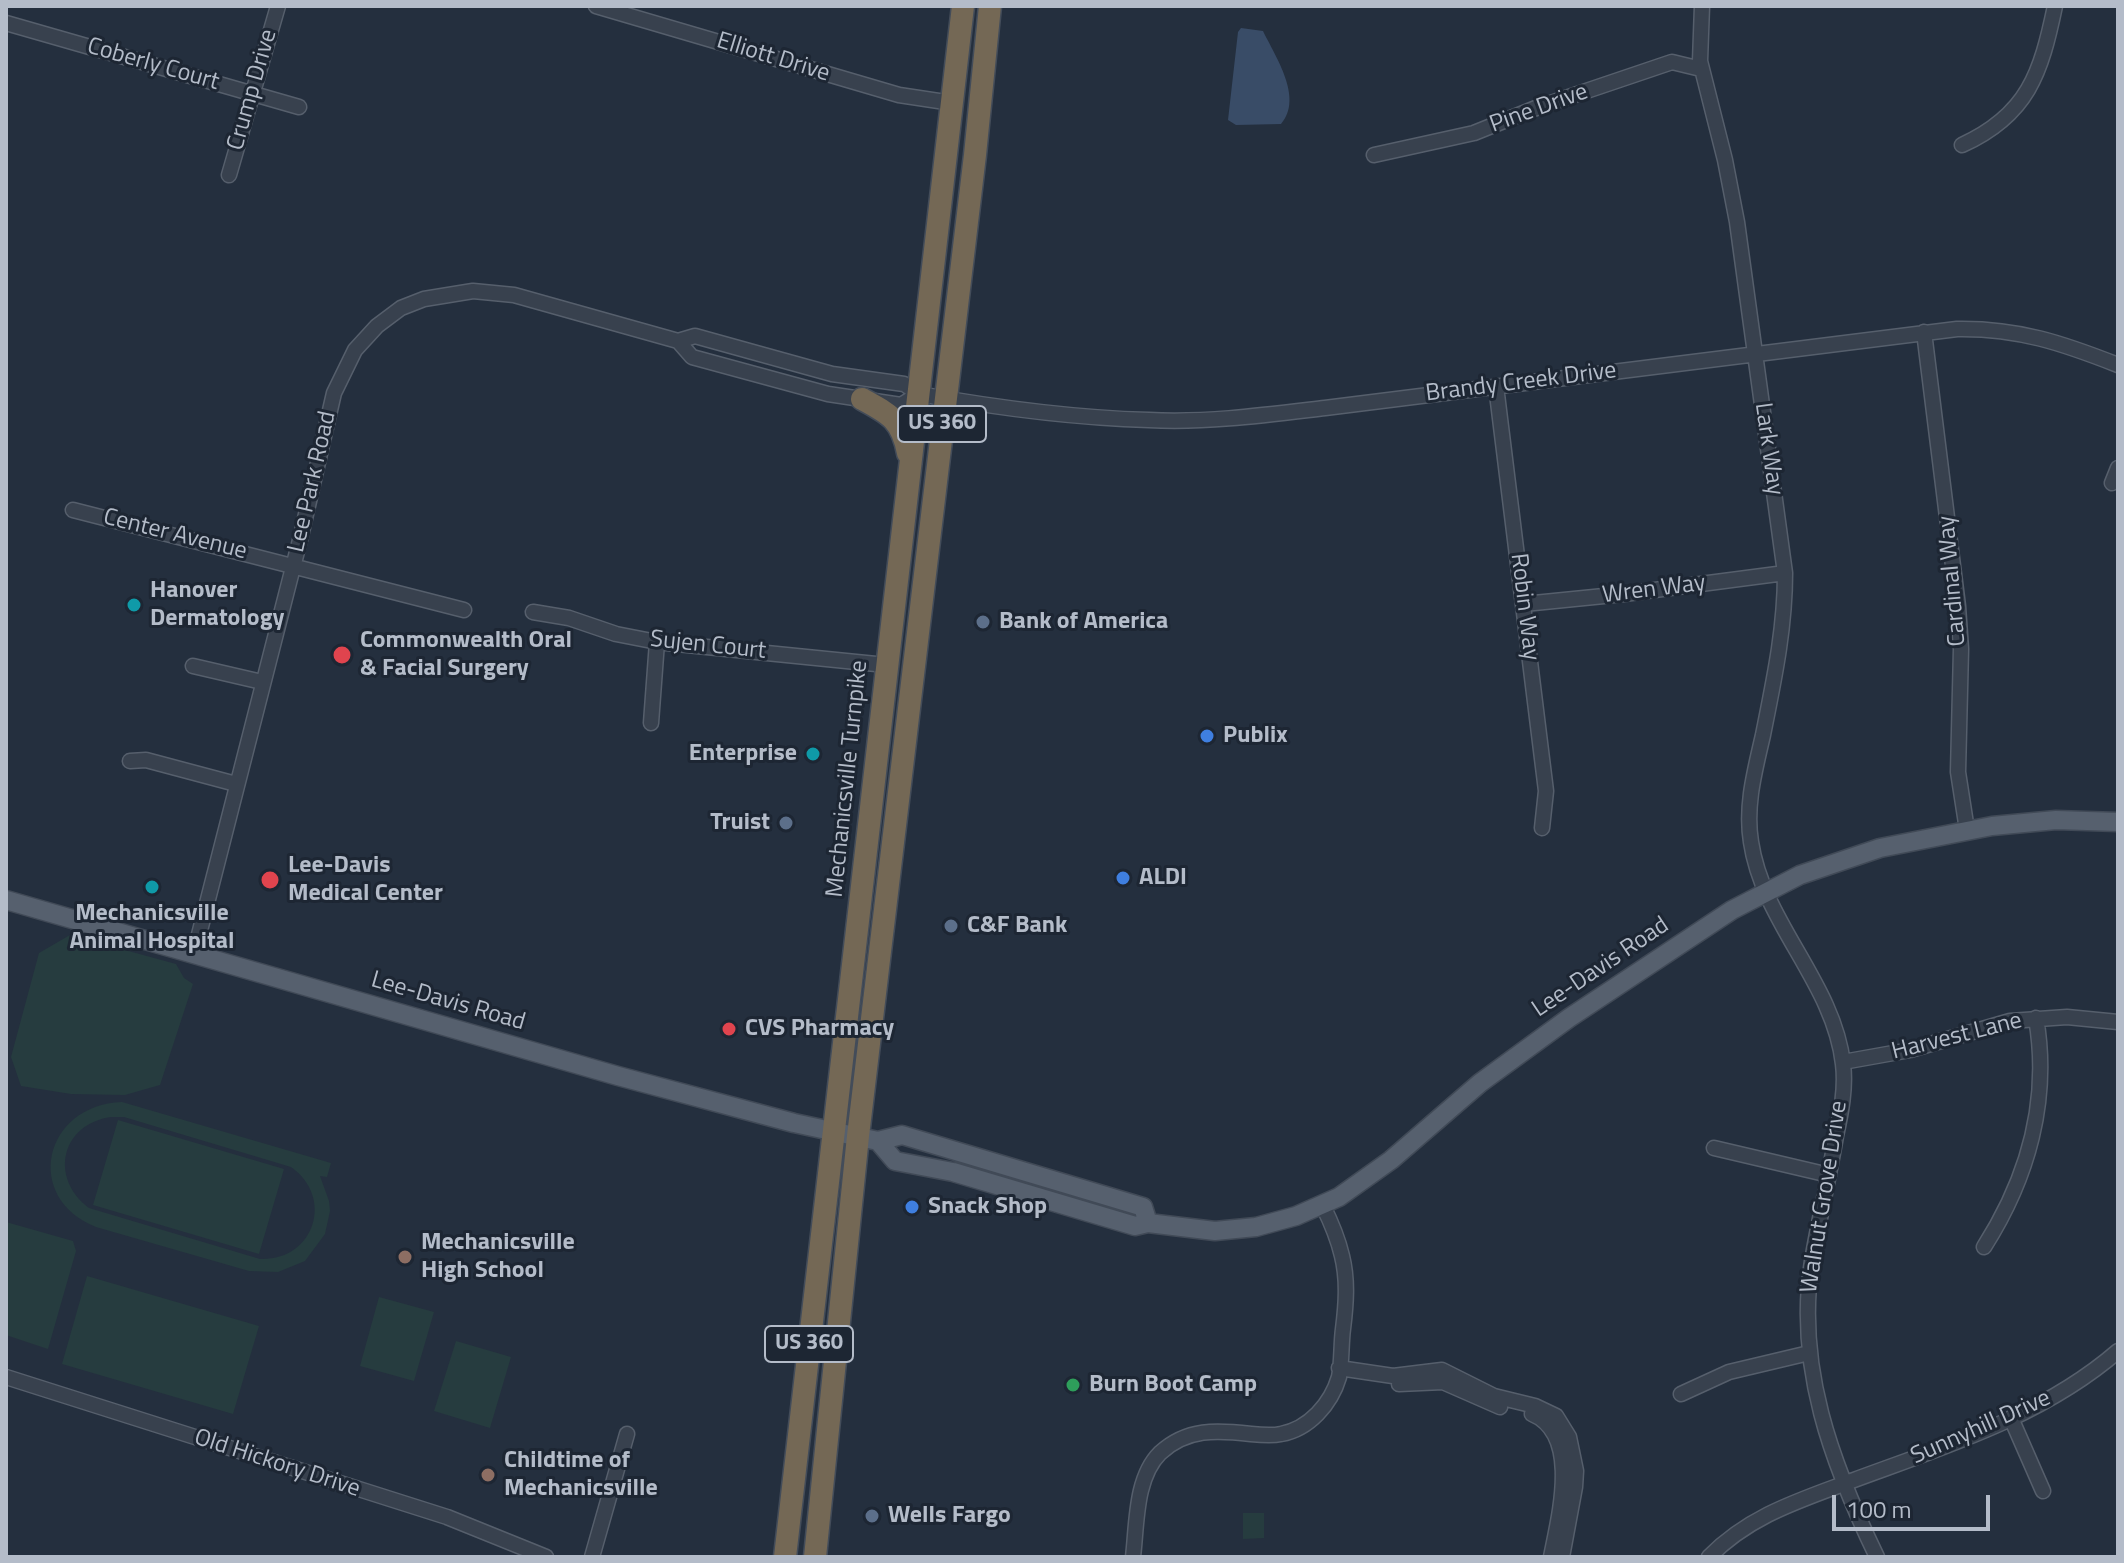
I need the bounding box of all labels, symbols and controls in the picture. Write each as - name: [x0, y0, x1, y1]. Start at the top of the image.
- street label: Crump Drive: [222, 26, 284, 154]
- street label: Elliott Drive: [713, 27, 833, 89]
- street label: Coberly Court: [84, 32, 222, 98]
- street label: Pine Drive: [1486, 78, 1592, 140]
- street label: Brandy Creek Drive: [1424, 357, 1618, 409]
- street label: Lark Way: [1747, 401, 1789, 497]
- road number: US 360: [898, 406, 986, 442]
- street label: Lee Park Road: [283, 409, 343, 555]
- street label: Center Avenue: [100, 503, 250, 567]
- street label: Cardinal Way: [1933, 514, 1973, 648]
- street label: Robin Way: [1503, 552, 1545, 662]
- street label: Wren Way: [1601, 569, 1707, 611]
- place label: Hanover Dermatology: [150, 577, 284, 633]
- marker: Hanover Dermatology: [125, 596, 143, 614]
- place label: Bank of America: [999, 608, 1168, 636]
- marker: Bank of America: [974, 613, 992, 631]
- street label: Sujen Court: [649, 626, 767, 666]
- place label: Commonwealth Oral & Facial Surgery: [360, 627, 572, 683]
- marker: Commonwealth Oral & Facial Surgery: [331, 644, 353, 666]
- street label: Mechanicsville Turnpike: [821, 659, 875, 899]
- place label: Publix: [1223, 722, 1288, 750]
- marker: Publix: [1198, 727, 1216, 745]
- place label: Enterprise: [689, 740, 797, 768]
- marker: Enterprise: [804, 745, 822, 763]
- place label: Truist: [710, 809, 770, 837]
- marker: Truist: [777, 814, 795, 832]
- place label: Lee-Davis Medical Center: [288, 852, 443, 908]
- place label: ALDI: [1139, 864, 1187, 892]
- marker: Lee-Davis Medical Center: [259, 869, 281, 891]
- marker: ALDI: [1114, 869, 1132, 887]
- marker: Mechanicsville Animal Hospital: [143, 878, 161, 896]
- place label: Mechanicsville Animal Hospital: [70, 900, 234, 956]
- place label: C&F Bank: [967, 912, 1067, 940]
- street label: Lee-Davis Road: [1527, 912, 1675, 1024]
- marker: C&F Bank: [942, 917, 960, 935]
- street label: Lee-Davis Road: [368, 966, 528, 1038]
- street label: Harvest Lane: [1889, 1007, 2025, 1067]
- place label: CVS Pharmacy: [745, 1015, 894, 1043]
- marker: CVS Pharmacy: [720, 1020, 738, 1038]
- street label: Walnut Grove Drive: [1796, 1099, 1854, 1295]
- place label: Snack Shop: [928, 1193, 1047, 1221]
- marker: Snack Shop: [903, 1198, 921, 1216]
- place label: Mechanicsville High School: [421, 1229, 575, 1285]
- marker: Mechanicsville High School: [396, 1248, 414, 1266]
- road number: US 360: [765, 1326, 853, 1362]
- place label: Burn Boot Camp: [1089, 1371, 1257, 1399]
- marker: Burn Boot Camp: [1064, 1376, 1082, 1394]
- street label: Sunnyhill Drive: [1907, 1384, 2055, 1472]
- street label: Old Hickory Drive: [190, 1424, 364, 1504]
- place label: Childtime of Mechanicsville: [504, 1447, 658, 1503]
- marker: Childtime of Mechanicsville: [479, 1466, 497, 1484]
- scale bar: [1836, 1479, 1994, 1529]
- text: 100 m: [1846, 1491, 1912, 1527]
- place label: Wells Fargo: [888, 1502, 1011, 1530]
- marker: Wells Fargo: [863, 1507, 881, 1525]

